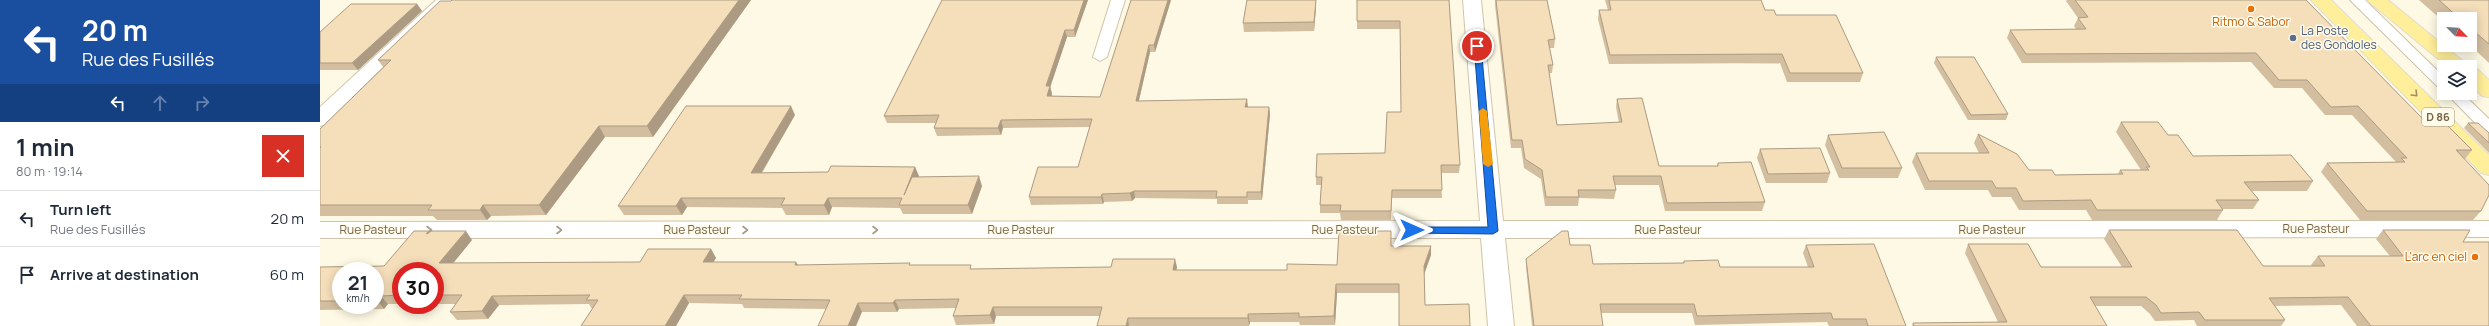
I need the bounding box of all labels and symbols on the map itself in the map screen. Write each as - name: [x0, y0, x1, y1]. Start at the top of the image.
- marker: Ritmo & Sabor: [2246, 4, 2256, 14]
- north arrow: [2437, 12, 2477, 52]
- place label: Ritmo & Sabor: [2212, 13, 2290, 30]
- place label: La Poste des Gondoles: [2301, 22, 2377, 53]
- pin: [1460, 29, 1494, 63]
- marker: La Poste des Gondoles: [2288, 33, 2298, 43]
- one-way arrow: [2410, 89, 2418, 97]
- road number: D 86: [2422, 108, 2454, 126]
- position arrow: [1391, 209, 1433, 251]
- street label: Rue Pasteur: [2282, 220, 2350, 237]
- street label: Rue Pasteur: [339, 221, 407, 238]
- street label: Rue Pasteur: [663, 221, 731, 238]
- street label: Rue Pasteur: [987, 221, 1055, 238]
- street label: Rue Pasteur: [1311, 221, 1379, 238]
- street label: Rue Pasteur: [1634, 221, 1702, 238]
- street label: Rue Pasteur: [1958, 221, 2026, 238]
- one-way arrow: [426, 226, 432, 234]
- one-way arrow: [556, 226, 562, 234]
- one-way arrow: [742, 226, 748, 234]
- one-way arrow: [872, 226, 878, 234]
- place label: L'arc en ciel: [2405, 248, 2467, 265]
- marker: L'arc en ciel: [2470, 252, 2480, 262]
- speed limit sign: 30: [392, 262, 444, 314]

